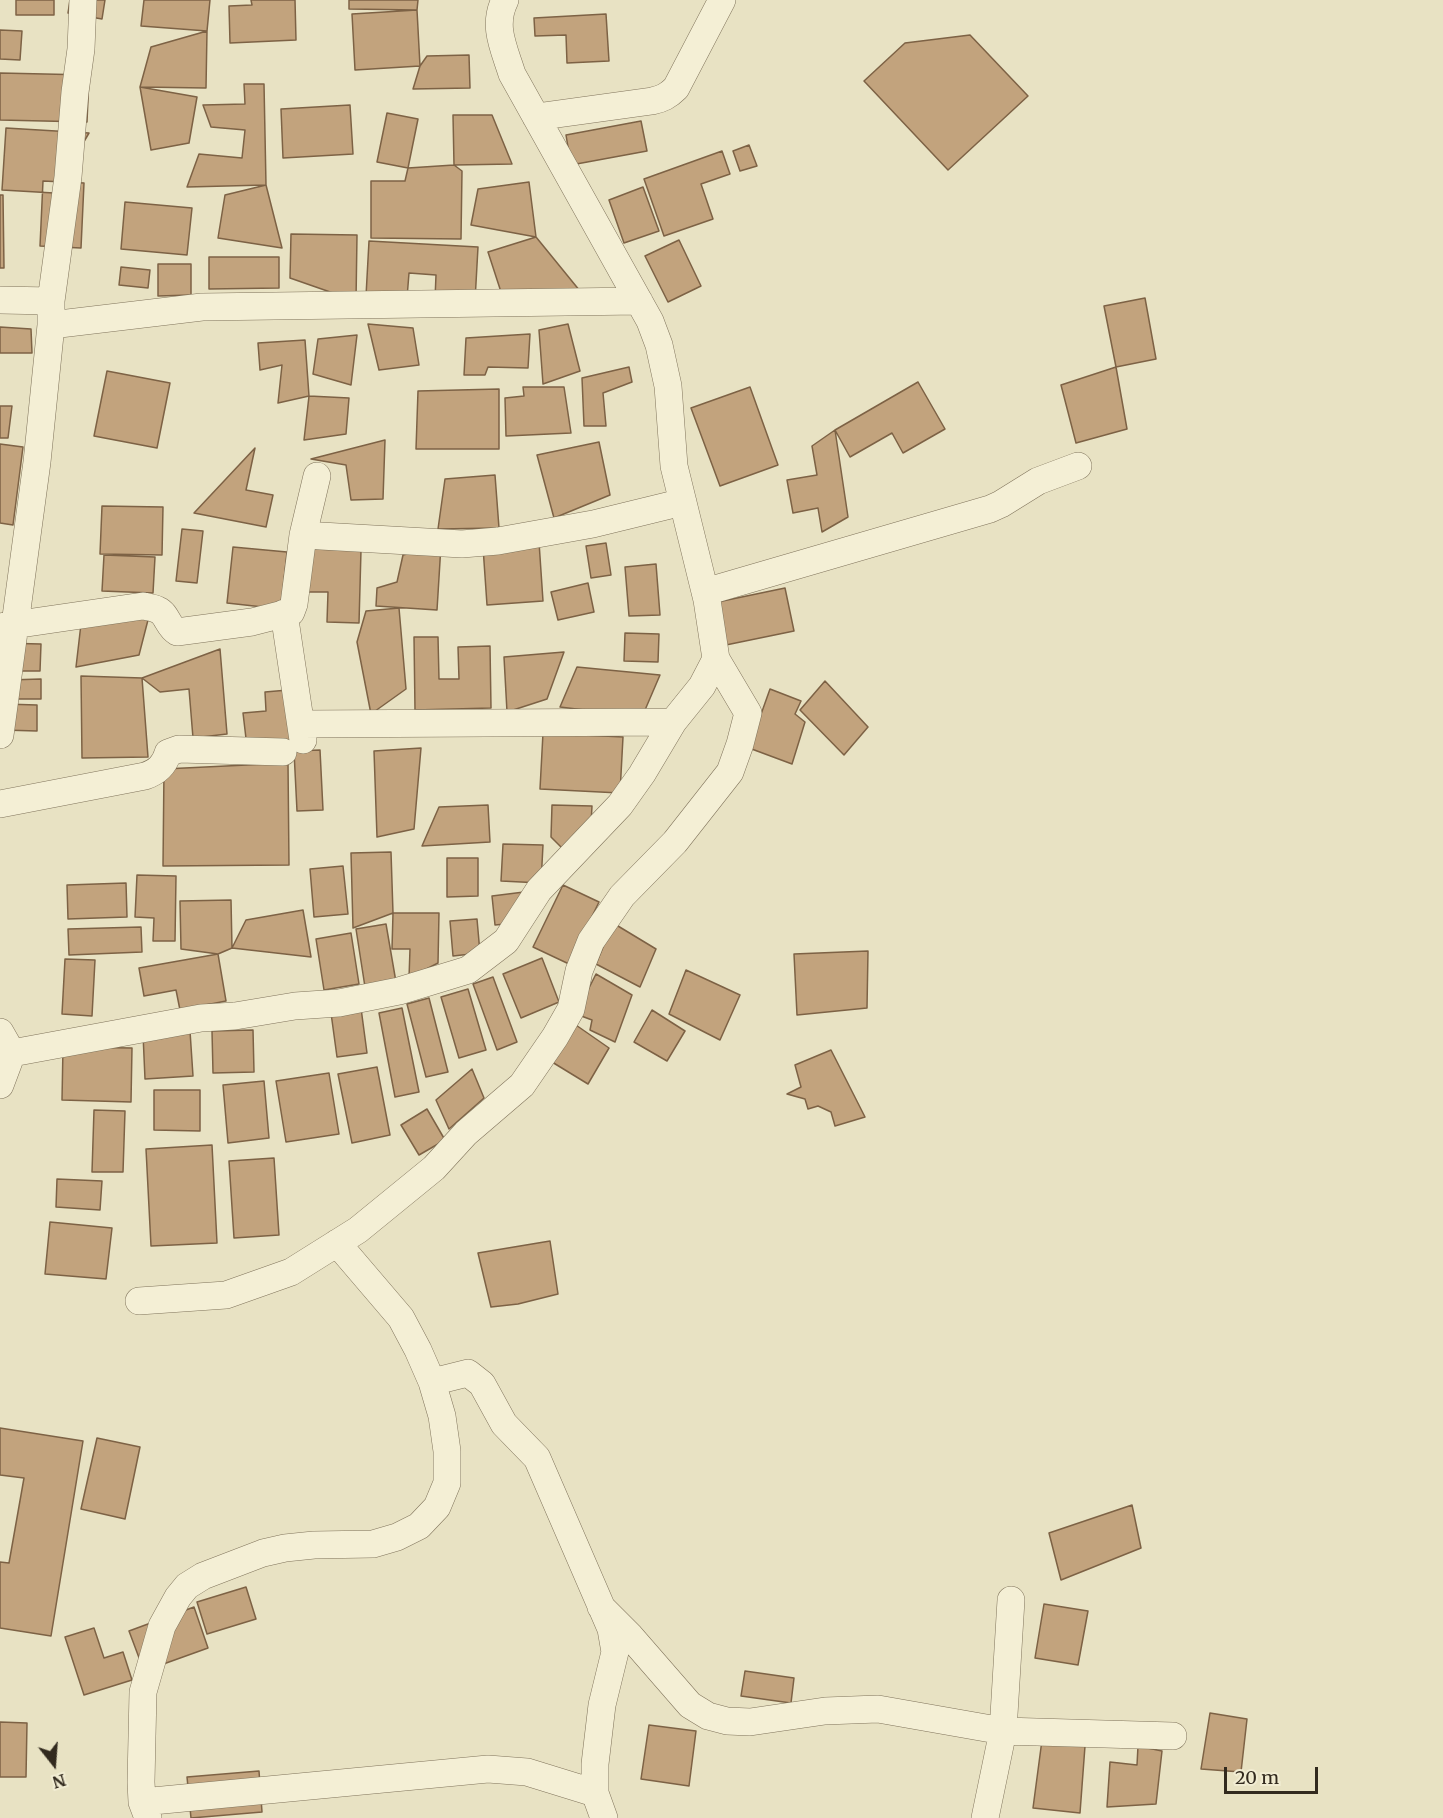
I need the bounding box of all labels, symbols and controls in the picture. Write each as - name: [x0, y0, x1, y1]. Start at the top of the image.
- north arrow: [24, 1734, 84, 1794]
- scale bar: [1227, 1755, 1322, 1793]
- text: 20 m: [1235, 1766, 1279, 1789]
- text: N: [50, 1770, 68, 1793]

